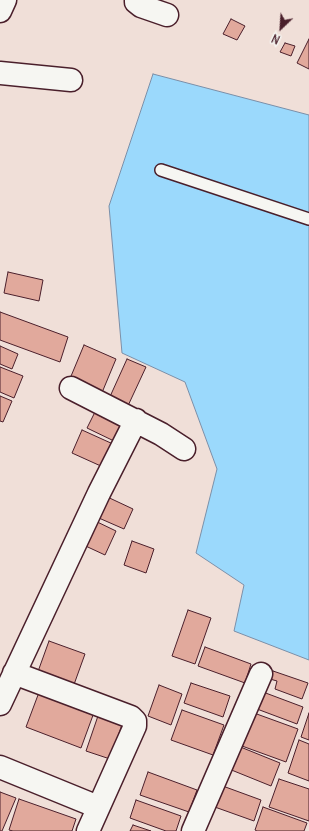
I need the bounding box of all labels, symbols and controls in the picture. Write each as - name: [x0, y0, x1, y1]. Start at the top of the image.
- north arrow: [261, 8, 301, 48]
- text: N: [270, 31, 282, 47]

